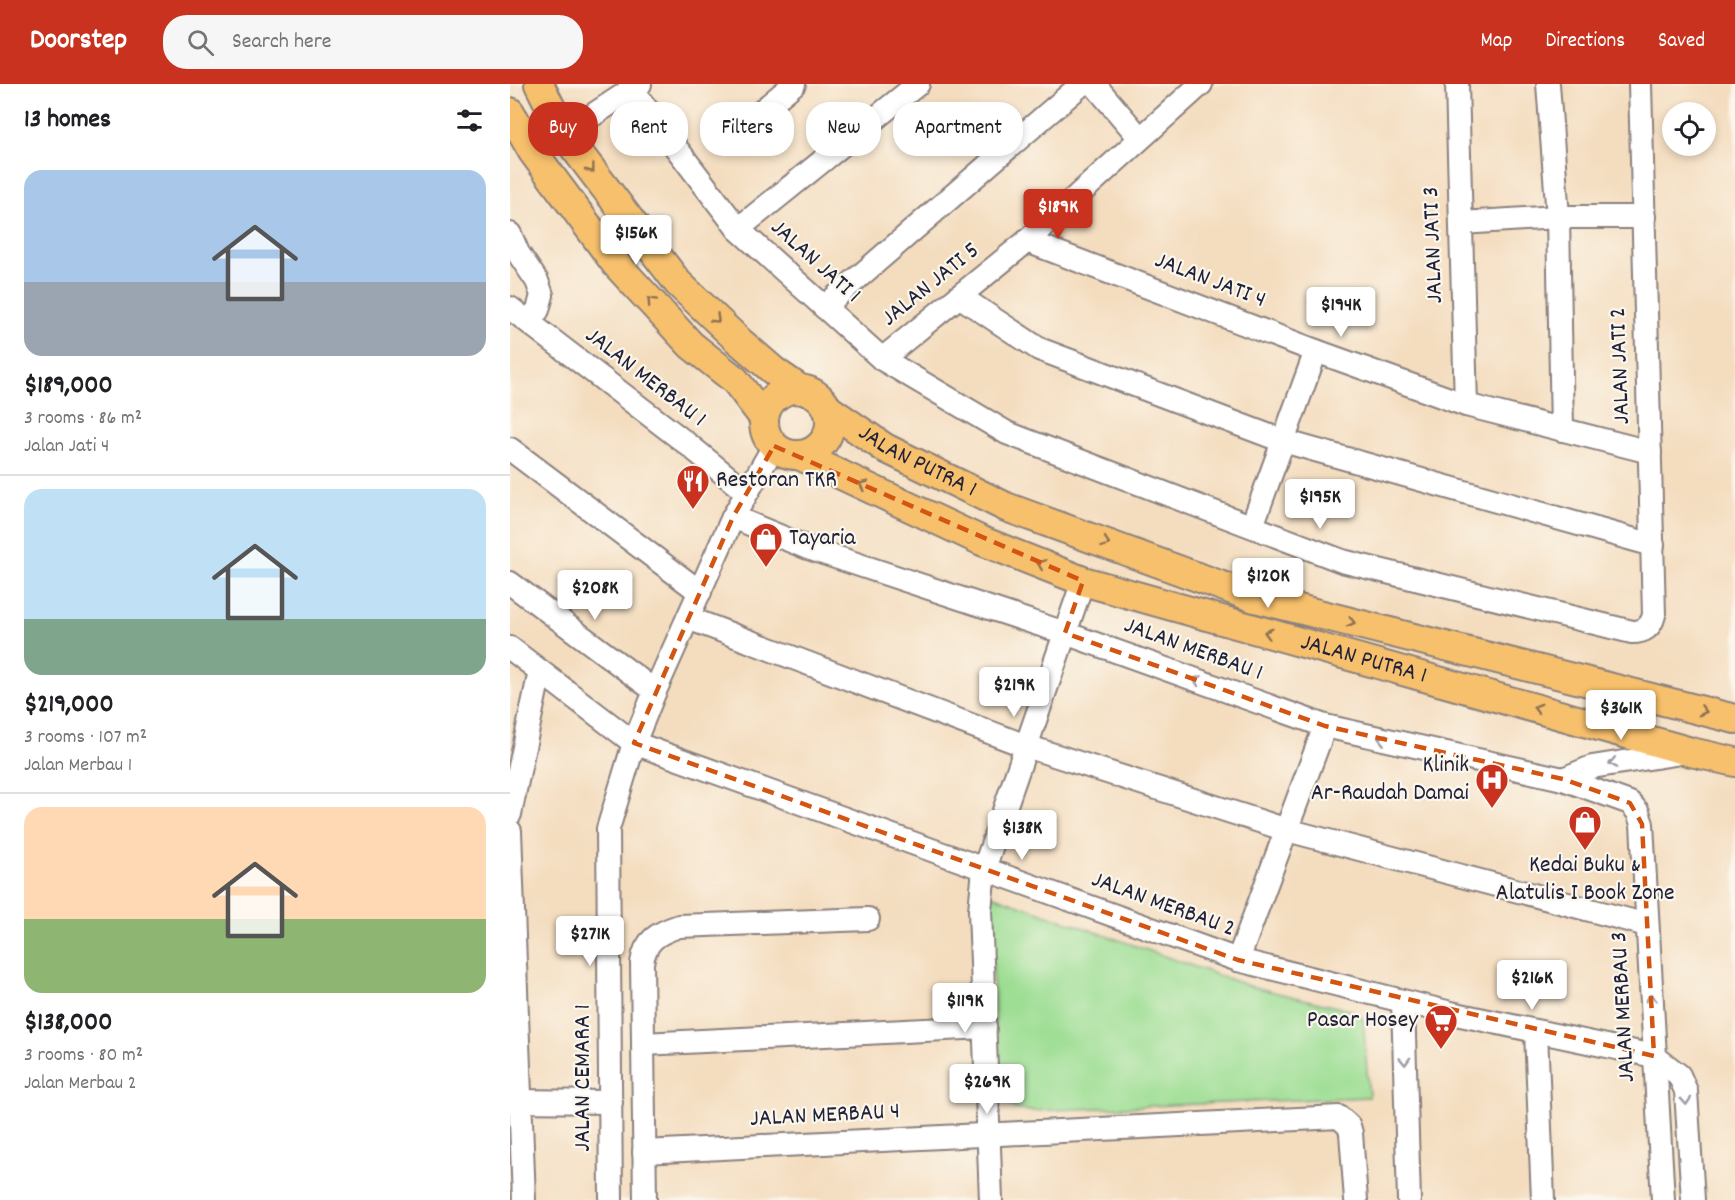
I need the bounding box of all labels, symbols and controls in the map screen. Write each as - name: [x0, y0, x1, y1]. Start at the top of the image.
- search box: [163, 15, 583, 69]
- text: Doorstep: [30, 22, 127, 62]
- icon: search: [184, 26, 217, 59]
- text: Search here: [232, 27, 332, 58]
- text: Map: [1481, 27, 1512, 57]
- text: Directions: [1545, 27, 1625, 57]
- text: Saved: [1658, 27, 1705, 57]
- text: 13 homes: [24, 102, 111, 139]
- chip: Buy: [528, 102, 598, 156]
- chip: Rent: [610, 102, 688, 156]
- chip: Filters: [700, 102, 794, 156]
- chip: New: [806, 102, 881, 156]
- chip: Apartment: [893, 102, 1023, 156]
- map controls: [1662, 102, 1716, 156]
- button: locate: [1662, 102, 1716, 156]
- icon: filters: [453, 104, 486, 137]
- one-way arrow: [584, 163, 595, 174]
- street label: JALAN JATI 3: [1415, 186, 1453, 304]
- pin: $189K: [1016, 189, 1100, 240]
- text: $189K: [1038, 194, 1078, 222]
- icon: home: [201, 209, 309, 317]
- street label: JALAN JATI 1: [762, 212, 868, 312]
- pin: $156K: [594, 215, 678, 266]
- text: $156K: [615, 220, 657, 248]
- street label: JALAN JATI 5: [875, 235, 987, 335]
- street label: JALAN JATI 4: [1150, 244, 1270, 318]
- pin: $194K: [1299, 287, 1383, 338]
- text: $194K: [1320, 292, 1362, 320]
- one-way arrow: [647, 298, 658, 308]
- street label: JALAN JATI 2: [1602, 307, 1640, 425]
- one-way arrow: [709, 312, 720, 323]
- street label: JALAN MERBAU 1: [577, 320, 713, 436]
- text: $189,000: [24, 368, 113, 405]
- text: 3 rooms · 86 m²: [24, 405, 142, 433]
- street label: JALAN PUTRA 1: [851, 417, 982, 507]
- text: Jalan Jati 4: [24, 433, 109, 461]
- restaurant icon: Restoran TKR: [675, 463, 711, 510]
- place label: Restoran TKR: [716, 464, 837, 498]
- pin: $195K: [1278, 479, 1362, 530]
- one-way arrow: [859, 481, 870, 493]
- text: $195K: [1299, 484, 1341, 512]
- shop icon: Tayaria: [748, 521, 784, 568]
- place label: Tayaria: [789, 522, 856, 556]
- icon: home: [201, 528, 309, 636]
- one-way arrow: [1100, 536, 1111, 549]
- pin: $120K: [1226, 558, 1310, 609]
- one-way arrow: [1037, 559, 1047, 572]
- text: $120K: [1246, 563, 1290, 591]
- pin: $208K: [553, 570, 637, 621]
- text: $208K: [571, 575, 619, 603]
- street label: JALAN MERBAU 1: [1119, 609, 1267, 691]
- one-way arrow: [1346, 615, 1356, 628]
- street label: JALAN PUTRA 1: [1296, 626, 1431, 694]
- one-way arrow: [1263, 628, 1274, 640]
- pin: $219K: [972, 667, 1056, 718]
- text: $219K: [993, 672, 1035, 700]
- one-way arrow: [1192, 674, 1203, 687]
- text: $219,000: [24, 687, 114, 724]
- pin: $361K: [1579, 690, 1663, 741]
- text: $361K: [1600, 695, 1642, 723]
- one-way arrow: [1532, 703, 1543, 715]
- one-way arrow: [1698, 704, 1708, 717]
- text: 3 rooms · 107 m²: [24, 724, 147, 752]
- one-way arrow: [1378, 733, 1388, 746]
- place label: Klinik Ar-Raudah Damai: [1311, 749, 1469, 811]
- text: Jalan Merbau 1: [24, 752, 132, 780]
- one-way arrow: [1608, 756, 1618, 769]
- hospital icon: Klinik Ar-Raudah Damai: [1474, 762, 1510, 809]
- shop icon: Kedai Buku & Alatulis I Book Zone: [1567, 804, 1603, 851]
- pin: $138K: [980, 810, 1064, 861]
- text: $138K: [1002, 815, 1042, 843]
- icon: home: [201, 846, 309, 954]
- place label: Kedai Buku & Alatulis I Book Zone: [1496, 849, 1674, 911]
- street label: JALAN MERBAU 2: [1086, 863, 1240, 947]
- pin: $271K: [548, 916, 632, 967]
- text: $271K: [570, 921, 610, 949]
- street label: JALAN MERBAU 3: [1603, 931, 1645, 1083]
- pin: $216K: [1490, 960, 1574, 1011]
- text: $216K: [1511, 965, 1553, 993]
- pin: $119K: [923, 983, 1007, 1034]
- text: $119K: [946, 988, 984, 1016]
- one-way arrow: [1644, 993, 1657, 1002]
- supermarket icon: Pasar Hosey: [1423, 1003, 1459, 1050]
- street label: JALAN CEMARA 1: [567, 1004, 601, 1152]
- place label: Pasar Hosey: [1307, 1004, 1419, 1038]
- text: $138,000: [24, 1005, 112, 1042]
- text: 3 rooms · 80 m²: [24, 1042, 143, 1070]
- one-way arrow: [1398, 1056, 1411, 1065]
- pin: $269K: [945, 1064, 1029, 1115]
- text: $269K: [963, 1069, 1011, 1097]
- text: Jalan Merbau 2: [24, 1070, 137, 1098]
- street label: JALAN MERBAU 4: [749, 1095, 901, 1137]
- one-way arrow: [1680, 1096, 1693, 1105]

